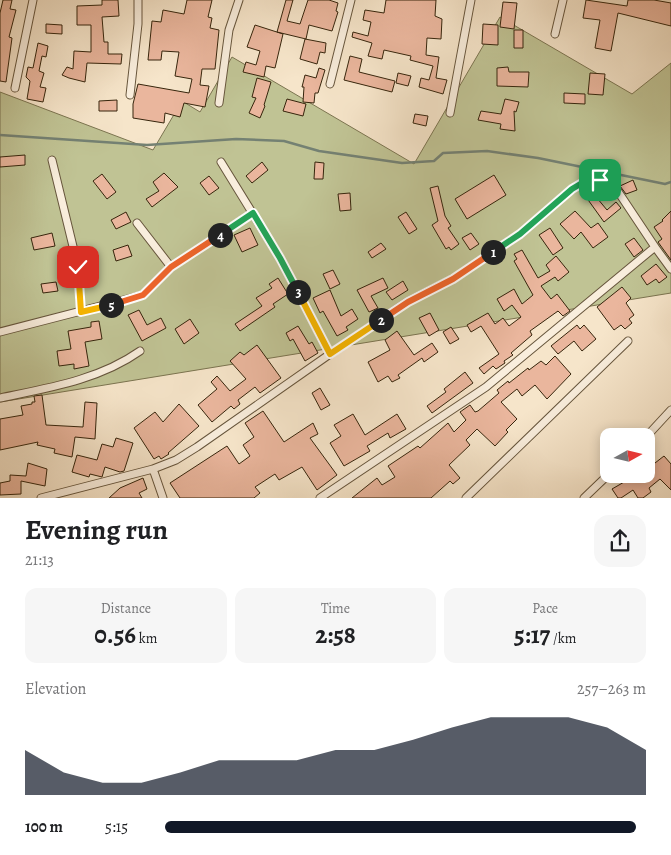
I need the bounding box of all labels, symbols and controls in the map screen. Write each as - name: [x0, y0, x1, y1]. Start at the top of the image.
- pin: [579, 159, 621, 201]
- icon: arrive: [586, 166, 614, 194]
- pin: 4: [208, 222, 232, 248]
- text: 4: [217, 226, 224, 245]
- pin: 1: [480, 240, 506, 264]
- text: 1: [491, 243, 496, 262]
- pin: [57, 246, 99, 288]
- icon: check: [64, 253, 92, 281]
- pin: 3: [286, 280, 310, 304]
- text: 3: [295, 283, 302, 302]
- pin: 5: [98, 292, 124, 318]
- text: 5: [109, 296, 114, 315]
- pin: 2: [368, 308, 394, 332]
- text: 2: [378, 311, 385, 330]
- north arrow: [600, 428, 655, 482]
- map controls: [600, 428, 655, 483]
- text: Evening run: [25, 511, 168, 549]
- button: share: [594, 515, 646, 567]
- text: 21:13: [25, 549, 54, 571]
- text: Distance: [101, 599, 151, 618]
- text: Time: [321, 599, 350, 618]
- text: Pace: [532, 599, 558, 618]
- text: 0.56: [94, 618, 136, 652]
- text: 2:58: [315, 618, 356, 652]
- text: 5:17: [514, 618, 550, 652]
- text: km: [136, 629, 157, 648]
- text: /km: [550, 629, 576, 648]
- text: Elevation: [25, 678, 86, 700]
- text: 257–263 m: [577, 678, 646, 700]
- text: 100 m: [25, 816, 63, 838]
- text: 5:15: [105, 816, 128, 838]

